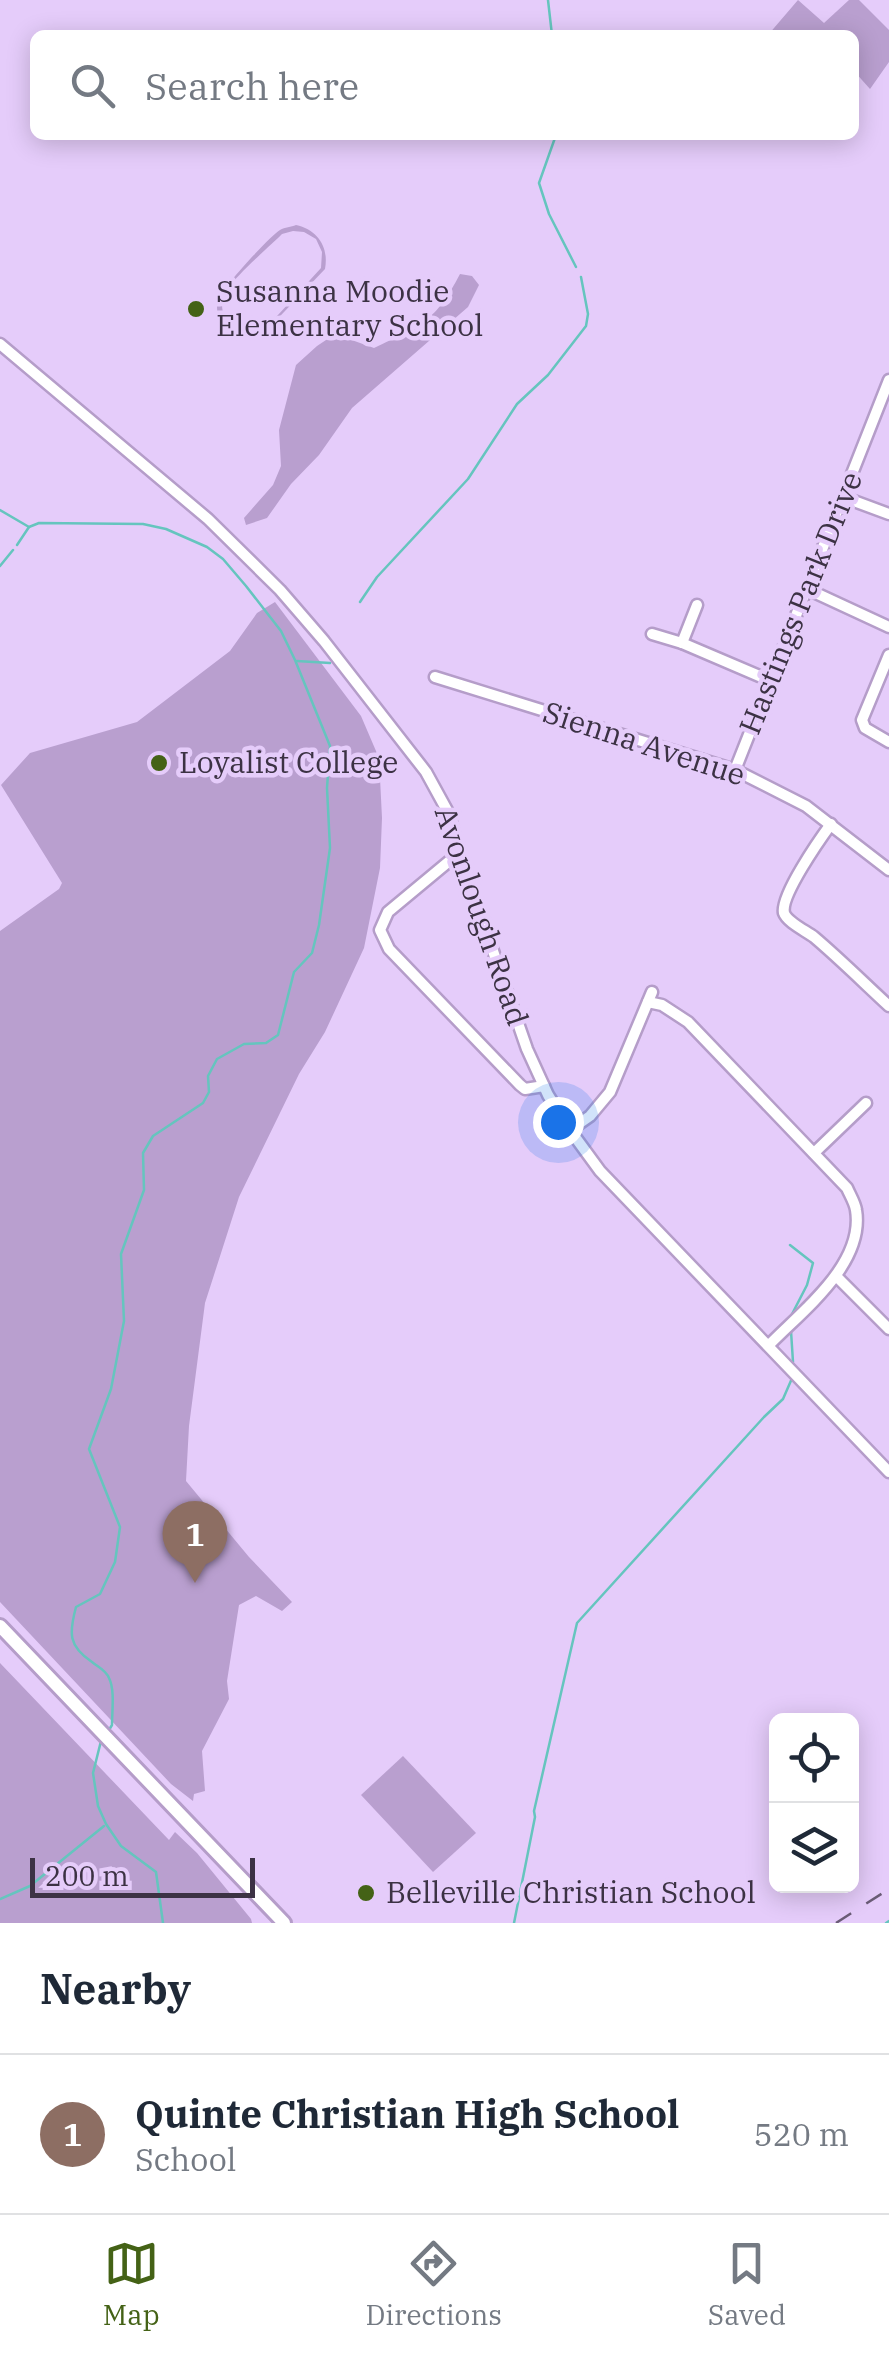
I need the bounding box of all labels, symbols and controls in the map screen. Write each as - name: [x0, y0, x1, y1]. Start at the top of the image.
- search box: [30, 30, 859, 140]
- icon: search: [65, 58, 120, 113]
- text: Search here: [145, 61, 359, 110]
- place label: Susanna Moodie Elementary School: [216, 271, 483, 344]
- marker: Susanna Moodie Elementary School: [185, 298, 207, 320]
- street label: Hastings Park Drive: [729, 465, 870, 739]
- street label: Sienna Avenue: [538, 692, 750, 794]
- place label: Loyalist College: [179, 742, 398, 781]
- marker: Loyalist College: [148, 752, 170, 774]
- street label: Avonlough Road: [427, 801, 538, 1030]
- your location: [533, 1097, 584, 1148]
- pin: 1: [162, 1500, 228, 1583]
- map controls: [769, 1713, 859, 1893]
- button: locate: [769, 1713, 859, 1803]
- button: layers: [769, 1803, 859, 1893]
- scale bar: [30, 1853, 255, 1898]
- text: 200 m: [45, 1857, 129, 1894]
- place label: Belleville Christian School: [386, 1872, 756, 1911]
- marker: Belleville Christian School: [355, 1882, 377, 1904]
- text: Nearby: [40, 1961, 191, 2016]
- text: Quinte Christian High School: [135, 2089, 679, 2138]
- text: 1: [63, 2113, 82, 2155]
- text: 520 m: [753, 2113, 849, 2155]
- text: School: [135, 2138, 236, 2180]
- tab: Map: [103, 2236, 160, 2333]
- tab: Directions: [365, 2236, 502, 2333]
- tab: Saved: [708, 2236, 786, 2333]

